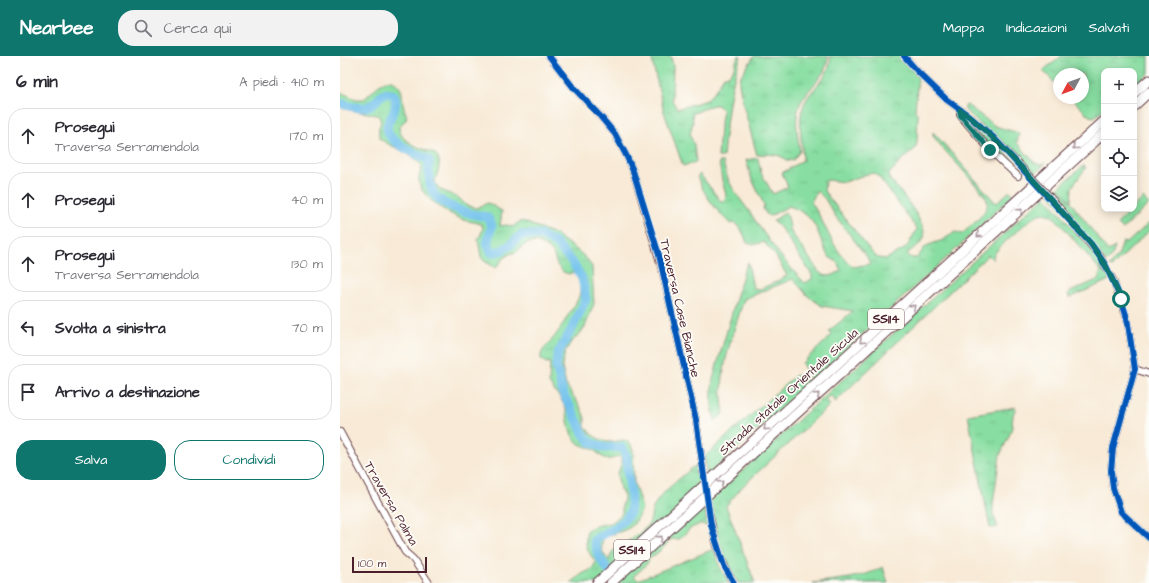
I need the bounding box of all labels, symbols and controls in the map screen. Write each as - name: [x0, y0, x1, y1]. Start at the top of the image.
- search box: [118, 10, 398, 46]
- text: Nearbee: [20, 15, 94, 42]
- icon: search: [132, 17, 154, 39]
- text: Cerca qui: [164, 18, 231, 39]
- text: Mappa: [943, 18, 984, 38]
- text: Indicazioni: [1006, 18, 1067, 38]
- text: Salvati: [1089, 18, 1129, 38]
- north arrow: [1053, 68, 1089, 104]
- map controls: [1101, 68, 1137, 212]
- button: +: [1101, 68, 1137, 104]
- text: 6 min: [16, 70, 58, 94]
- text: A piedi · 410 m: [239, 73, 324, 91]
- button: −: [1101, 104, 1137, 140]
- text: Prosegui: [55, 117, 115, 138]
- icon: ahead: [17, 125, 39, 147]
- text: 170 m: [290, 127, 323, 145]
- text: Traversa Serramendola: [55, 138, 199, 156]
- button: locate: [1101, 140, 1137, 176]
- route end: [981, 141, 999, 159]
- one-way arrow: [1072, 143, 1080, 150]
- button: layers: [1101, 176, 1137, 212]
- icon: ahead: [17, 189, 39, 211]
- text: Prosegui: [55, 190, 115, 211]
- text: 40 m: [291, 191, 323, 209]
- one-way arrow: [1015, 208, 1022, 215]
- one-way arrow: [976, 230, 984, 237]
- street label: Traversa Case Bianche: [655, 237, 705, 379]
- text: Prosegui: [55, 245, 115, 266]
- icon: ahead: [17, 253, 39, 275]
- text: 130 m: [291, 255, 323, 273]
- text: Traversa Serramendola: [55, 266, 199, 284]
- route start: [1112, 290, 1130, 308]
- one-way arrow: [908, 305, 916, 312]
- road number: SS114: [868, 309, 904, 329]
- icon: left: [17, 317, 39, 339]
- text: Svolta a sinistra: [55, 318, 166, 339]
- text: 70 m: [291, 319, 323, 337]
- street label: Strada statale Orientale Sicula: [715, 324, 863, 459]
- one-way arrow: [859, 336, 867, 344]
- icon: arrive: [17, 381, 39, 403]
- text: Arrivo a destinazione: [55, 382, 200, 403]
- one-way arrow: [812, 392, 820, 400]
- one-way arrow: [763, 424, 771, 431]
- button: Salva: [16, 440, 166, 480]
- button: Condividi: [174, 440, 324, 480]
- street label: Traversa Palma: [360, 458, 423, 549]
- one-way arrow: [716, 480, 724, 487]
- one-way arrow: [656, 536, 663, 543]
- road number: SS114: [614, 540, 650, 560]
- scale bar: [352, 555, 427, 574]
- text: 100 m: [358, 556, 386, 571]

